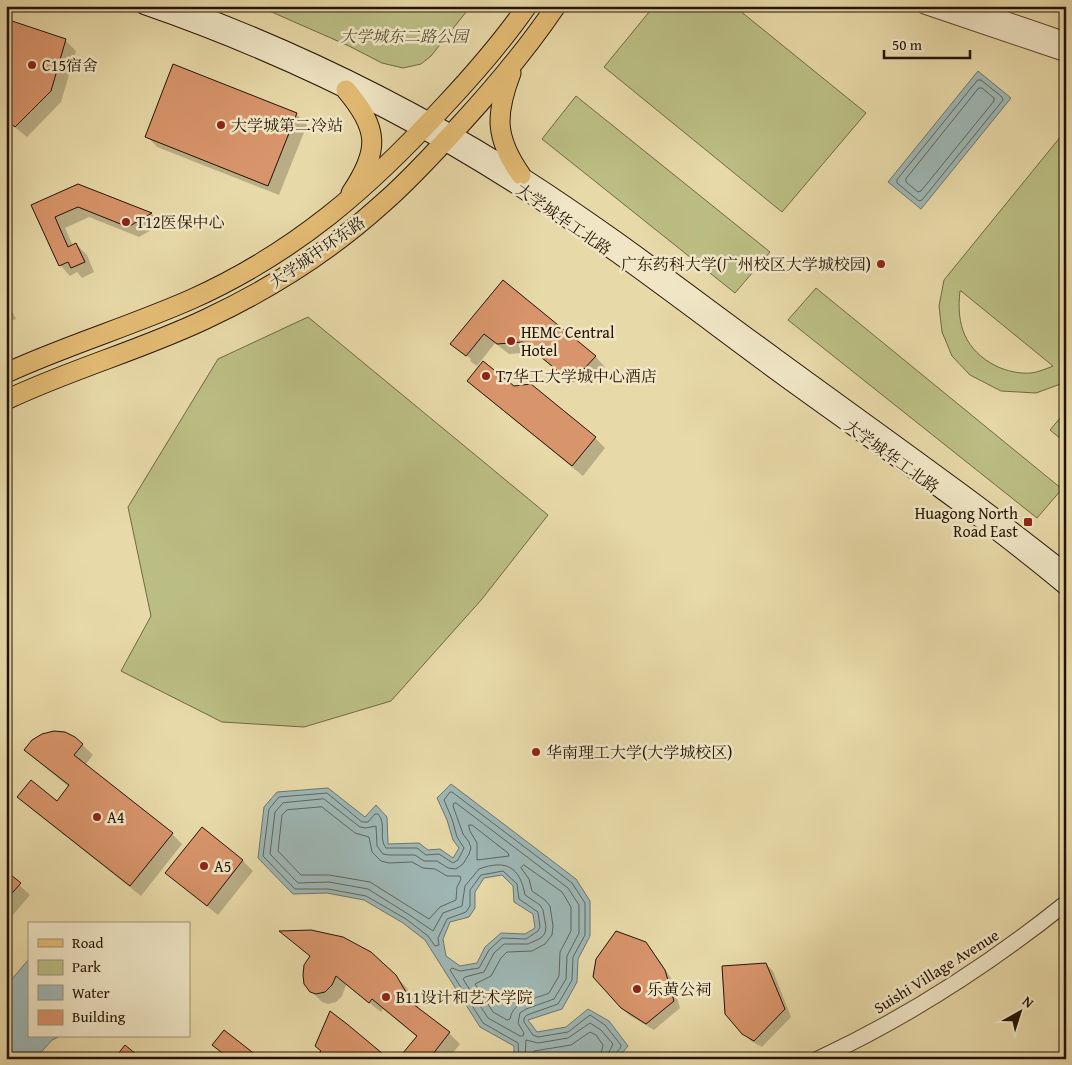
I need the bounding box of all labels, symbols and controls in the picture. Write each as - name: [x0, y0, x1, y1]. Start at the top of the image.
- park label: 大学城东二路公园: [340, 24, 471, 48]
- scale bar: [884, 28, 971, 60]
- text: 50 m: [892, 34, 923, 55]
- place label: C15宿舍: [42, 53, 98, 77]
- marker: C15宿舍: [26, 59, 38, 71]
- place label: 大学城第二冷站: [231, 113, 343, 137]
- marker: 大学城第二冷站: [215, 119, 227, 131]
- street label: 大学城华工北路: [511, 177, 617, 261]
- place label: T12医保中心: [136, 210, 224, 234]
- street label: 大学城中环东路: [264, 210, 370, 294]
- marker: T12医保中心: [120, 216, 132, 228]
- place label: 广东药科大学(广州校区大学城校园): [621, 252, 871, 276]
- marker: 广东药科大学(广州校区大学城校园): [875, 258, 887, 270]
- place label: HEMC Central Hotel: [521, 320, 615, 362]
- marker: HEMC Central Hotel: [505, 335, 517, 347]
- place label: T7华工大学城中心酒店: [496, 364, 657, 388]
- marker: T7华工大学城中心酒店: [480, 370, 492, 382]
- street label: 大学城华工北路: [840, 413, 944, 499]
- place label: Huagong North Road East: [915, 501, 1018, 543]
- marker: Huagong North Road East: [1022, 516, 1034, 528]
- place label: 华南理工大学(大学城校区): [546, 740, 732, 764]
- marker: 华南理工大学(大学城校区): [530, 746, 542, 758]
- place label: A4: [107, 805, 125, 829]
- marker: A4: [91, 811, 103, 823]
- place label: A5: [214, 854, 231, 878]
- marker: A5: [198, 860, 210, 872]
- legend: [28, 922, 190, 1038]
- street label: Suishi Village Avenue: [869, 923, 1003, 1019]
- text: Road: [72, 932, 103, 953]
- text: Park: [72, 956, 101, 977]
- place label: 乐黄公祠: [647, 977, 711, 1001]
- text: Water: [72, 982, 110, 1003]
- marker: 乐黄公祠: [631, 983, 643, 995]
- place label: B11设计和艺术学院: [396, 985, 532, 1009]
- north arrow: [994, 988, 1044, 1038]
- marker: B11设计和艺术学院: [380, 991, 392, 1003]
- text: N: [1018, 991, 1039, 1013]
- text: Building: [72, 1006, 126, 1027]

